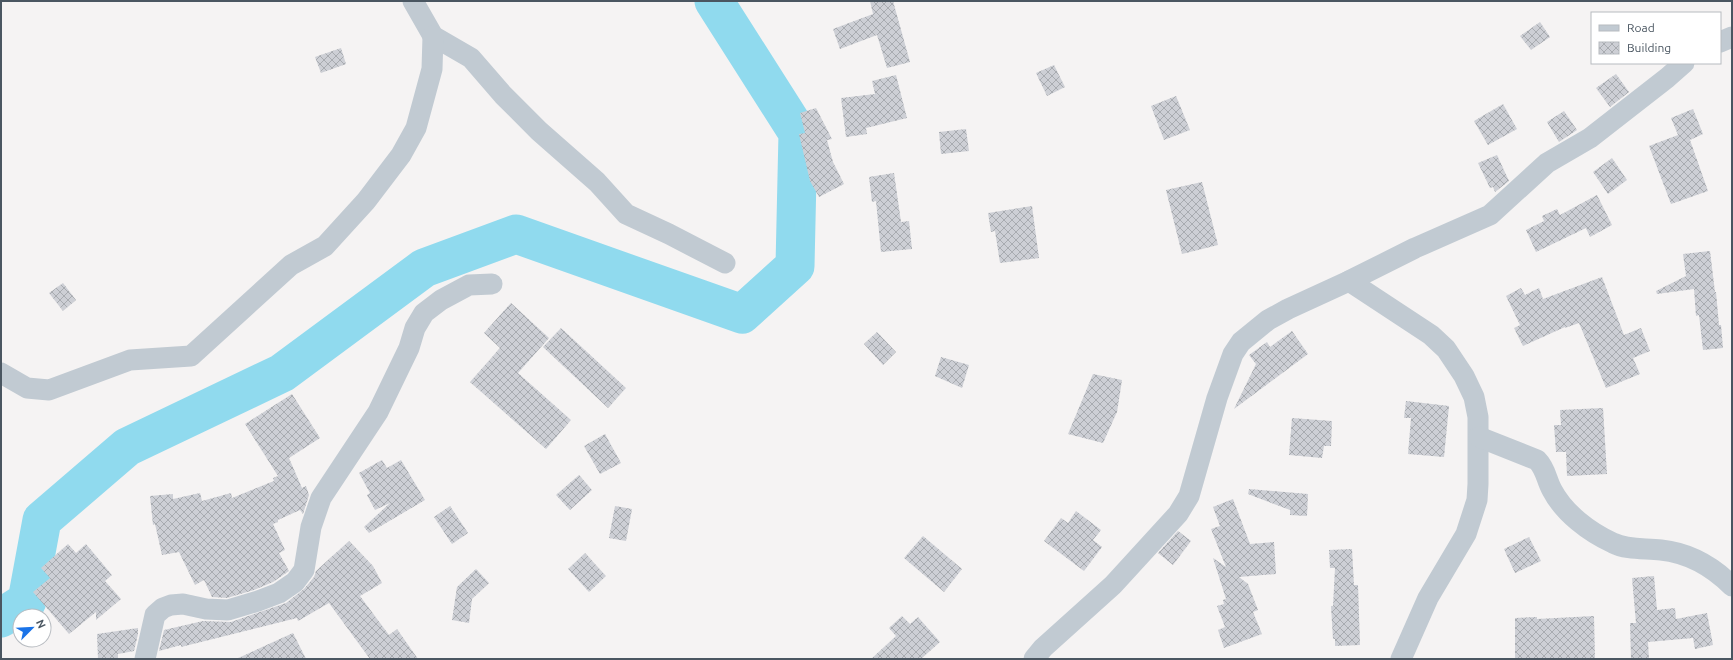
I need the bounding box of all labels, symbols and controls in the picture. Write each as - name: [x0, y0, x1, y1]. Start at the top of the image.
- legend: [1591, 12, 1721, 64]
- text: Road: [1627, 21, 1655, 34]
- text: Building: [1627, 41, 1671, 54]
- north arrow: [12, 608, 52, 648]
- text: N: [34, 618, 48, 630]

